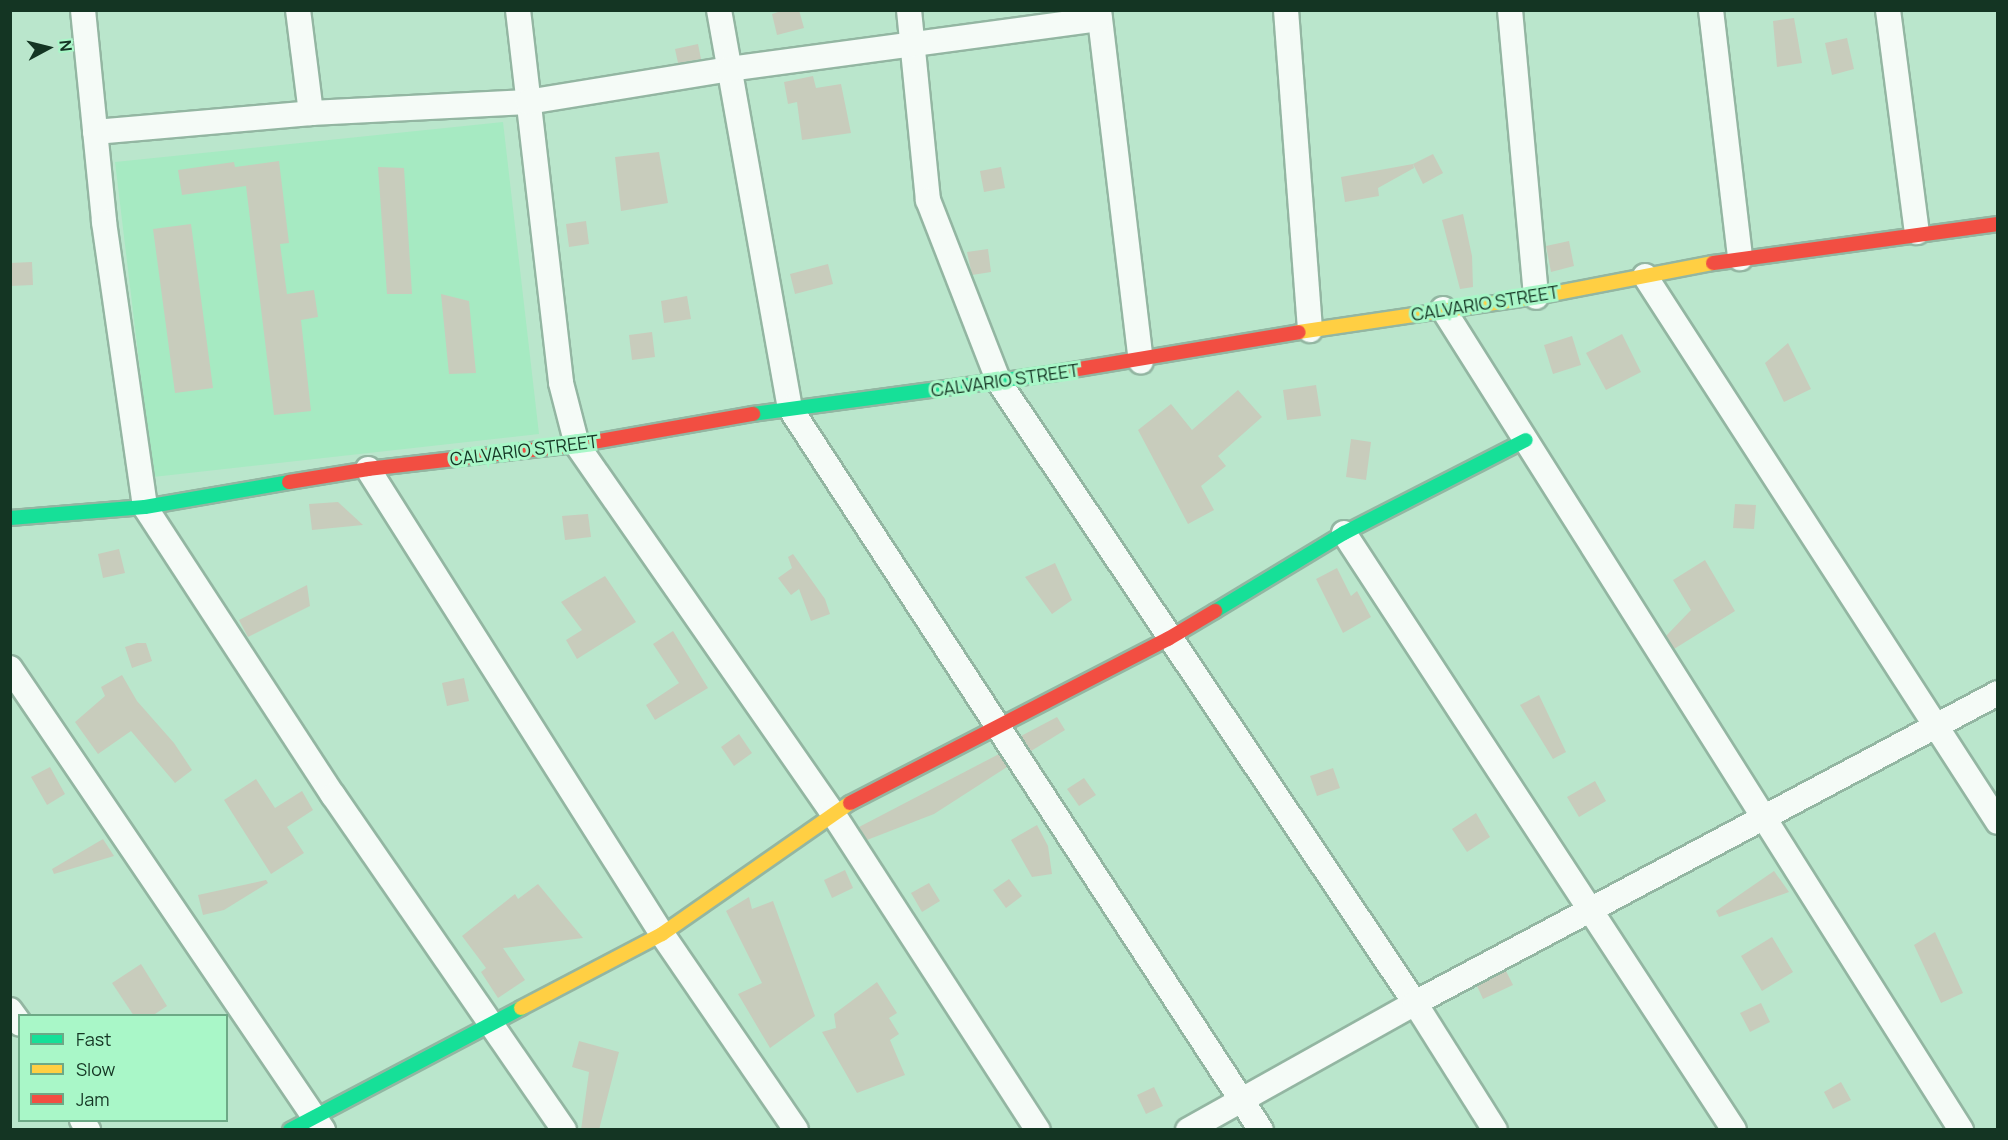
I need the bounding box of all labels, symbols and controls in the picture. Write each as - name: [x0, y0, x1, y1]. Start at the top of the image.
- north arrow: [18, 18, 78, 78]
- text: N: [54, 39, 77, 53]
- street label: CALVARIO STREET: [1410, 281, 1560, 325]
- street label: CALVARIO STREET: [930, 359, 1080, 401]
- street label: CALVARIO STREET: [449, 430, 599, 470]
- legend: [18, 1014, 228, 1122]
- text: Fast: [76, 1027, 111, 1051]
- text: Slow: [76, 1057, 115, 1081]
- text: Jam: [76, 1087, 110, 1111]

